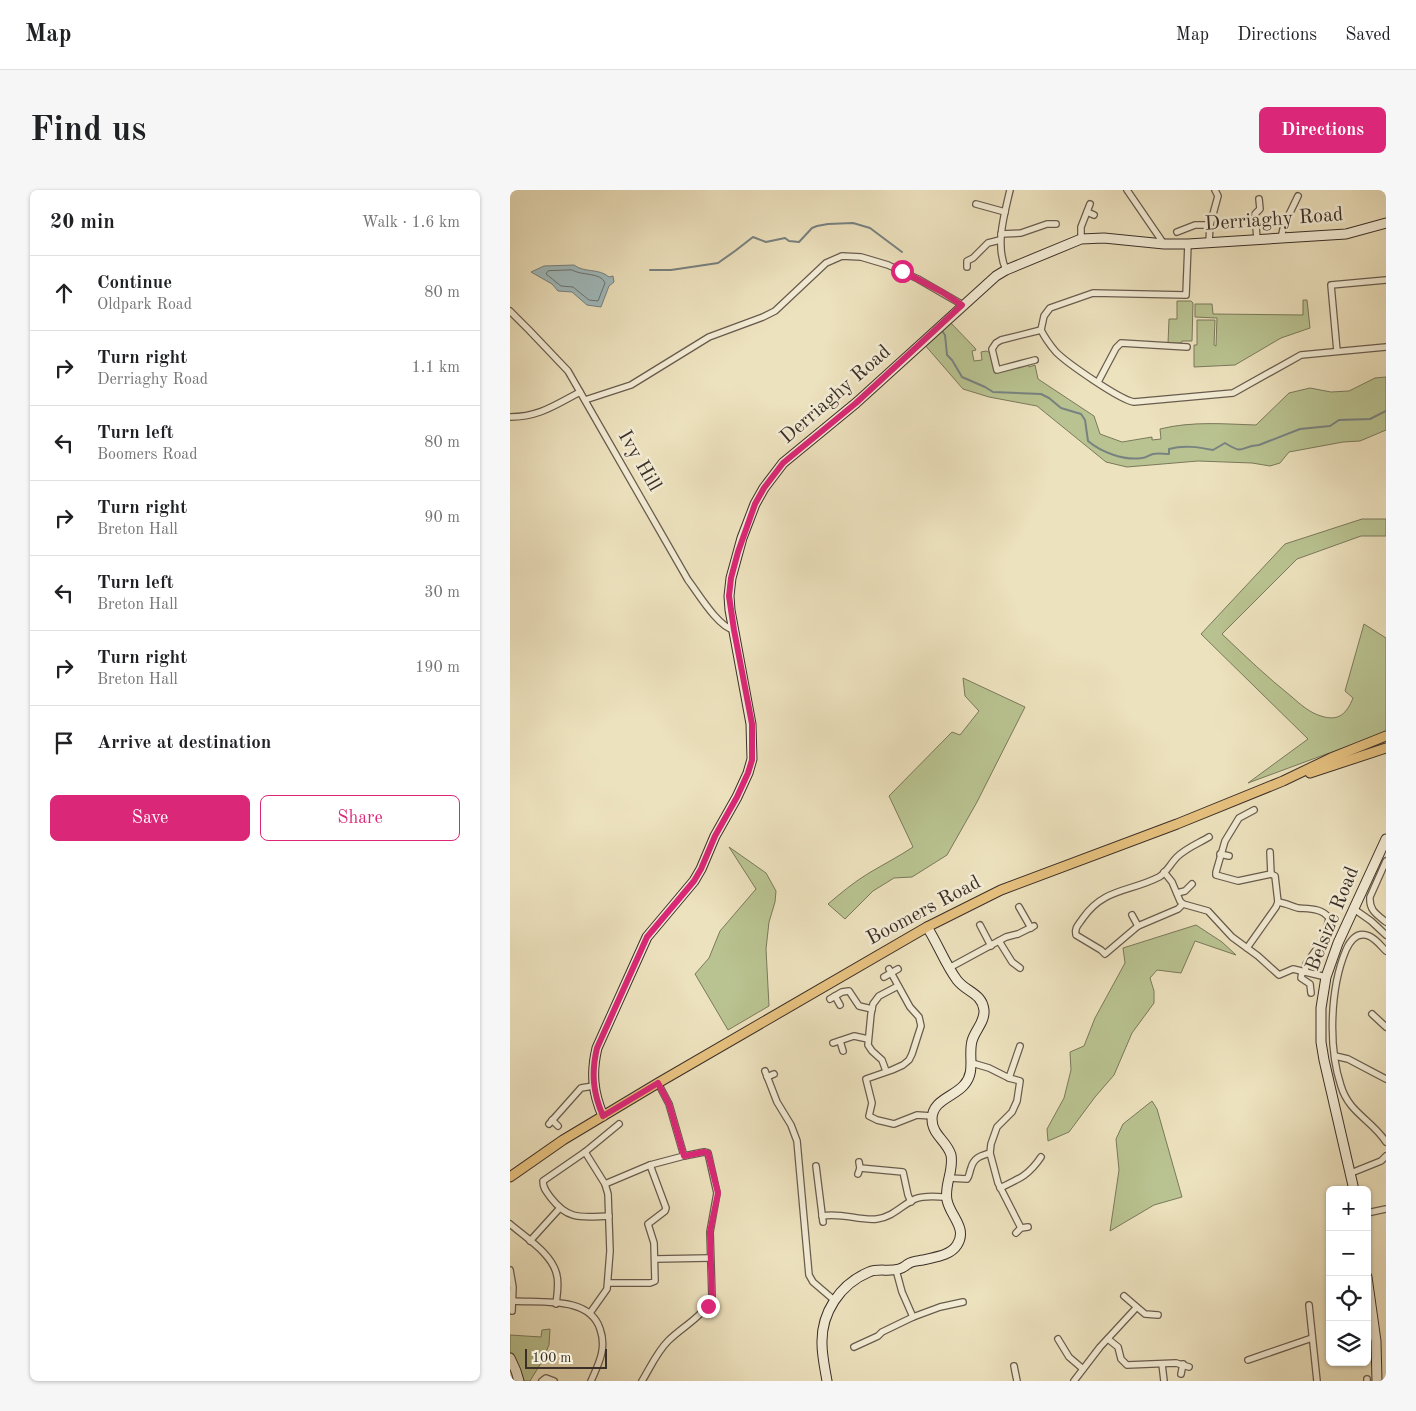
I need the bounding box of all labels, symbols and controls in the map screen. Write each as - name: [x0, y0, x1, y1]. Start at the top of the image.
- text: Map: [25, 23, 72, 47]
- text: Map: [1176, 26, 1209, 44]
- text: Directions: [1237, 26, 1317, 44]
- text: Saved: [1345, 26, 1391, 44]
- button: Directions: [1259, 107, 1386, 153]
- text: Find us: [30, 113, 146, 148]
- street label: Derriaghy Road: [1204, 205, 1344, 235]
- text: 20 min: [50, 212, 115, 233]
- text: Walk · 1.6 km: [362, 215, 460, 231]
- route start: [891, 260, 914, 283]
- text: Continue: [97, 274, 172, 293]
- icon: ahead: [50, 279, 78, 307]
- text: 80 m: [424, 285, 460, 301]
- text: Oldpark Road: [97, 297, 192, 313]
- street label: Derriaghy Road: [777, 342, 895, 448]
- text: Turn right: [97, 349, 187, 368]
- icon: right: [50, 354, 78, 382]
- text: 1.1 km: [411, 360, 460, 376]
- text: Derriaghy Road: [97, 372, 208, 388]
- text: Turn left: [97, 424, 174, 443]
- street label: Ivy Hill: [614, 427, 664, 495]
- icon: left: [50, 429, 78, 457]
- text: 80 m: [424, 435, 460, 451]
- text: Boomers Road: [97, 447, 198, 463]
- text: Turn right: [97, 499, 187, 518]
- icon: right: [50, 504, 78, 532]
- text: 90 m: [424, 510, 460, 526]
- text: Breton Hall: [97, 522, 178, 538]
- text: Turn left: [97, 574, 174, 593]
- icon: left: [50, 579, 78, 607]
- text: 30 m: [424, 585, 460, 601]
- text: Breton Hall: [97, 597, 178, 613]
- text: Turn right: [97, 649, 187, 668]
- icon: right: [50, 654, 78, 682]
- text: 190 m: [415, 660, 460, 676]
- text: Breton Hall: [97, 672, 178, 688]
- icon: arrive: [50, 729, 78, 757]
- text: Arrive at destination: [97, 734, 271, 753]
- button: Save: [50, 795, 250, 841]
- button: Share: [260, 795, 460, 841]
- street label: Belsize Road: [1303, 864, 1363, 974]
- street label: Boomers Road: [864, 873, 984, 949]
- map controls: [1326, 1186, 1371, 1366]
- button: +: [1326, 1186, 1371, 1231]
- button: −: [1326, 1231, 1371, 1276]
- button: locate: [1326, 1276, 1371, 1321]
- route end: [697, 1295, 720, 1318]
- button: layers: [1326, 1321, 1371, 1366]
- scale bar: [525, 1346, 608, 1369]
- text: 100 m: [532, 1351, 571, 1365]

